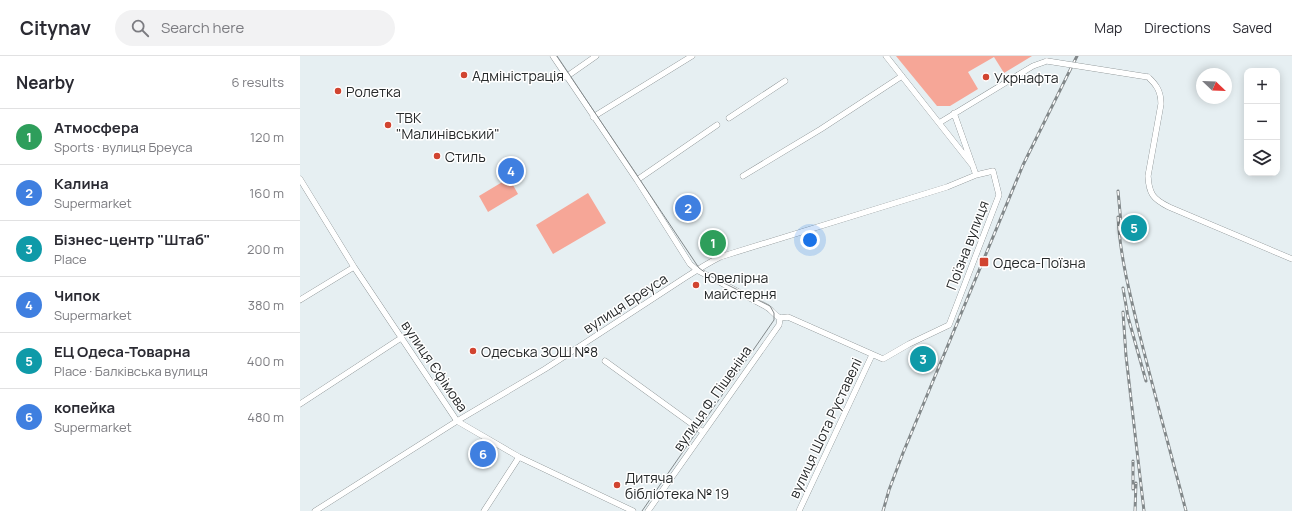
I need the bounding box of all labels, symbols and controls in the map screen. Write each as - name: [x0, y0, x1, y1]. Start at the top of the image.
- search box: [115, 10, 395, 46]
- text: Citynav: [20, 15, 91, 41]
- icon: search: [129, 17, 151, 39]
- text: Search here: [161, 17, 244, 38]
- text: Map: [1094, 18, 1122, 37]
- text: Directions: [1144, 18, 1211, 37]
- text: Saved: [1233, 18, 1272, 37]
- place label: Адміністрація: [472, 66, 564, 85]
- place label: Укрнафта: [994, 68, 1059, 87]
- north arrow: [1196, 68, 1232, 104]
- map controls: [1244, 68, 1280, 176]
- button: +: [1244, 68, 1280, 104]
- marker: Адміністрація: [459, 70, 469, 80]
- text: Nearby: [16, 71, 74, 94]
- marker: Укрнафта: [981, 72, 991, 82]
- text: 6 results: [232, 73, 284, 91]
- place label: Ролетка: [346, 82, 401, 101]
- marker: Ролетка: [333, 86, 343, 96]
- button: −: [1244, 104, 1280, 140]
- place label: ТВК "Малинівський": [396, 108, 500, 143]
- text: Атмосфера: [54, 117, 139, 138]
- marker: ТВК "Малинівський": [383, 120, 393, 130]
- text: 1: [26, 128, 32, 146]
- text: 120 m: [250, 128, 284, 146]
- text: Sports · вулиця Бреуса: [54, 138, 193, 156]
- button: layers: [1244, 140, 1280, 176]
- place label: Стиль: [445, 147, 486, 166]
- marker: Стиль: [432, 151, 442, 161]
- pin: 4: [498, 156, 524, 186]
- text: Калина: [54, 173, 109, 194]
- text: 2: [25, 184, 33, 202]
- text: 160 m: [249, 184, 284, 202]
- pin: 2: [675, 193, 701, 223]
- text: Supermarket: [54, 194, 132, 212]
- street label: Поїзна вулиця: [941, 198, 993, 292]
- pin: 5: [1121, 213, 1147, 243]
- pin: 1: [700, 228, 726, 258]
- text: Бізнес-центр "Штаб": [54, 229, 210, 250]
- your location: [800, 230, 820, 250]
- text: 3: [25, 240, 33, 258]
- text: 200 m: [247, 240, 284, 258]
- text: Place: [54, 250, 87, 268]
- place label: Одеса-Поїзна: [993, 253, 1085, 272]
- marker: Одеса-Поїзна: [978, 256, 990, 268]
- place label: Ювелірна майстерня: [704, 268, 777, 303]
- street label: вулиця Бреуса: [579, 269, 671, 337]
- marker: Ювелірна майстерня: [691, 280, 701, 290]
- text: Чипок: [54, 285, 100, 306]
- text: 4: [25, 296, 33, 314]
- text: 380 m: [248, 296, 284, 314]
- text: Supermarket: [54, 306, 132, 324]
- street label: вулиця Єфімова: [397, 317, 473, 415]
- text: ЕЦ Одеса-Товарна: [54, 341, 190, 362]
- street label: вулиця Ф. Пішеніна: [668, 341, 756, 455]
- place label: Одеська ЗОШ №8: [481, 342, 598, 361]
- pin: 3: [910, 344, 936, 374]
- marker: Одеська ЗОШ №8: [468, 346, 478, 356]
- text: 5: [25, 352, 33, 370]
- text: 400 m: [247, 352, 284, 370]
- street label: вулиця Шота Руставелі: [784, 355, 866, 501]
- text: Place · Балківська вулиця: [54, 362, 208, 380]
- text: копейка: [54, 397, 115, 418]
- text: 6: [25, 408, 33, 426]
- text: 480 m: [247, 408, 284, 426]
- text: Supermarket: [54, 418, 132, 436]
- pin: 6: [470, 439, 496, 469]
- place label: Дитяча бібліотека № 19: [625, 468, 729, 503]
- marker: Дитяча бібліотека № 19: [612, 480, 622, 490]

